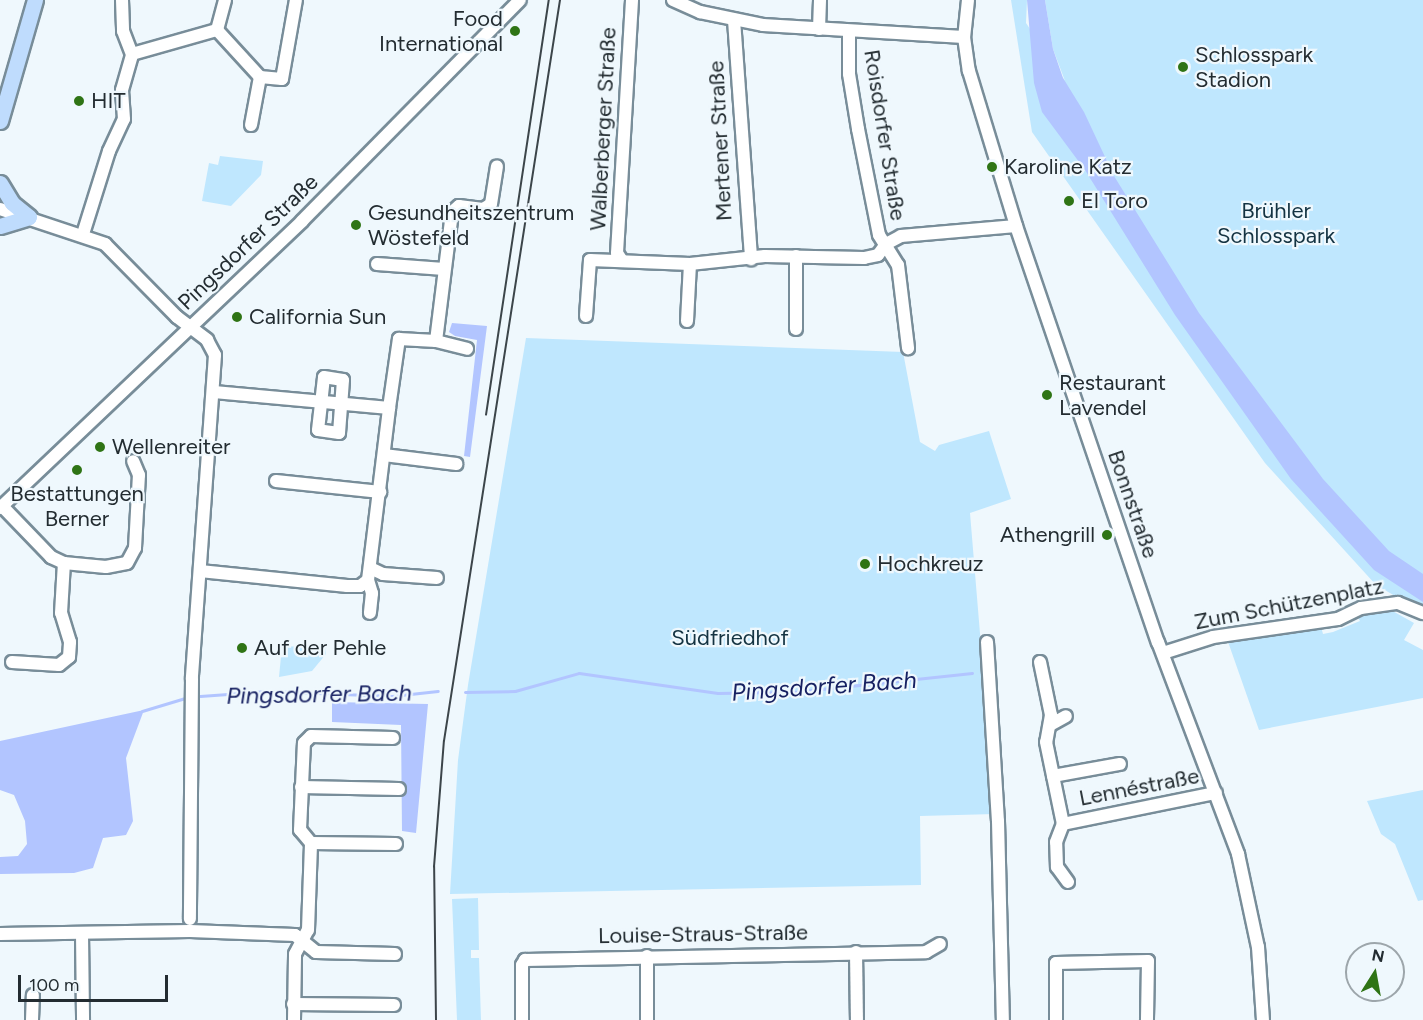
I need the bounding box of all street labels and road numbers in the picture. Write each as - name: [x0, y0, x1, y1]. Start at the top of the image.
- street label: Walberberger Straße: [584, 27, 622, 231]
- street label: Roisdorfer Straße: [858, 48, 912, 222]
- street label: Mertener Straße: [703, 60, 737, 222]
- street label: Pingsdorfer Straße: [173, 169, 323, 315]
- street label: Bonnstraße: [1102, 447, 1164, 561]
- street label: Zum Schützenplatz: [1192, 573, 1386, 635]
- street label: Lennéstraße: [1077, 762, 1201, 812]
- street label: Louise-Straus-Straße: [598, 919, 808, 949]

